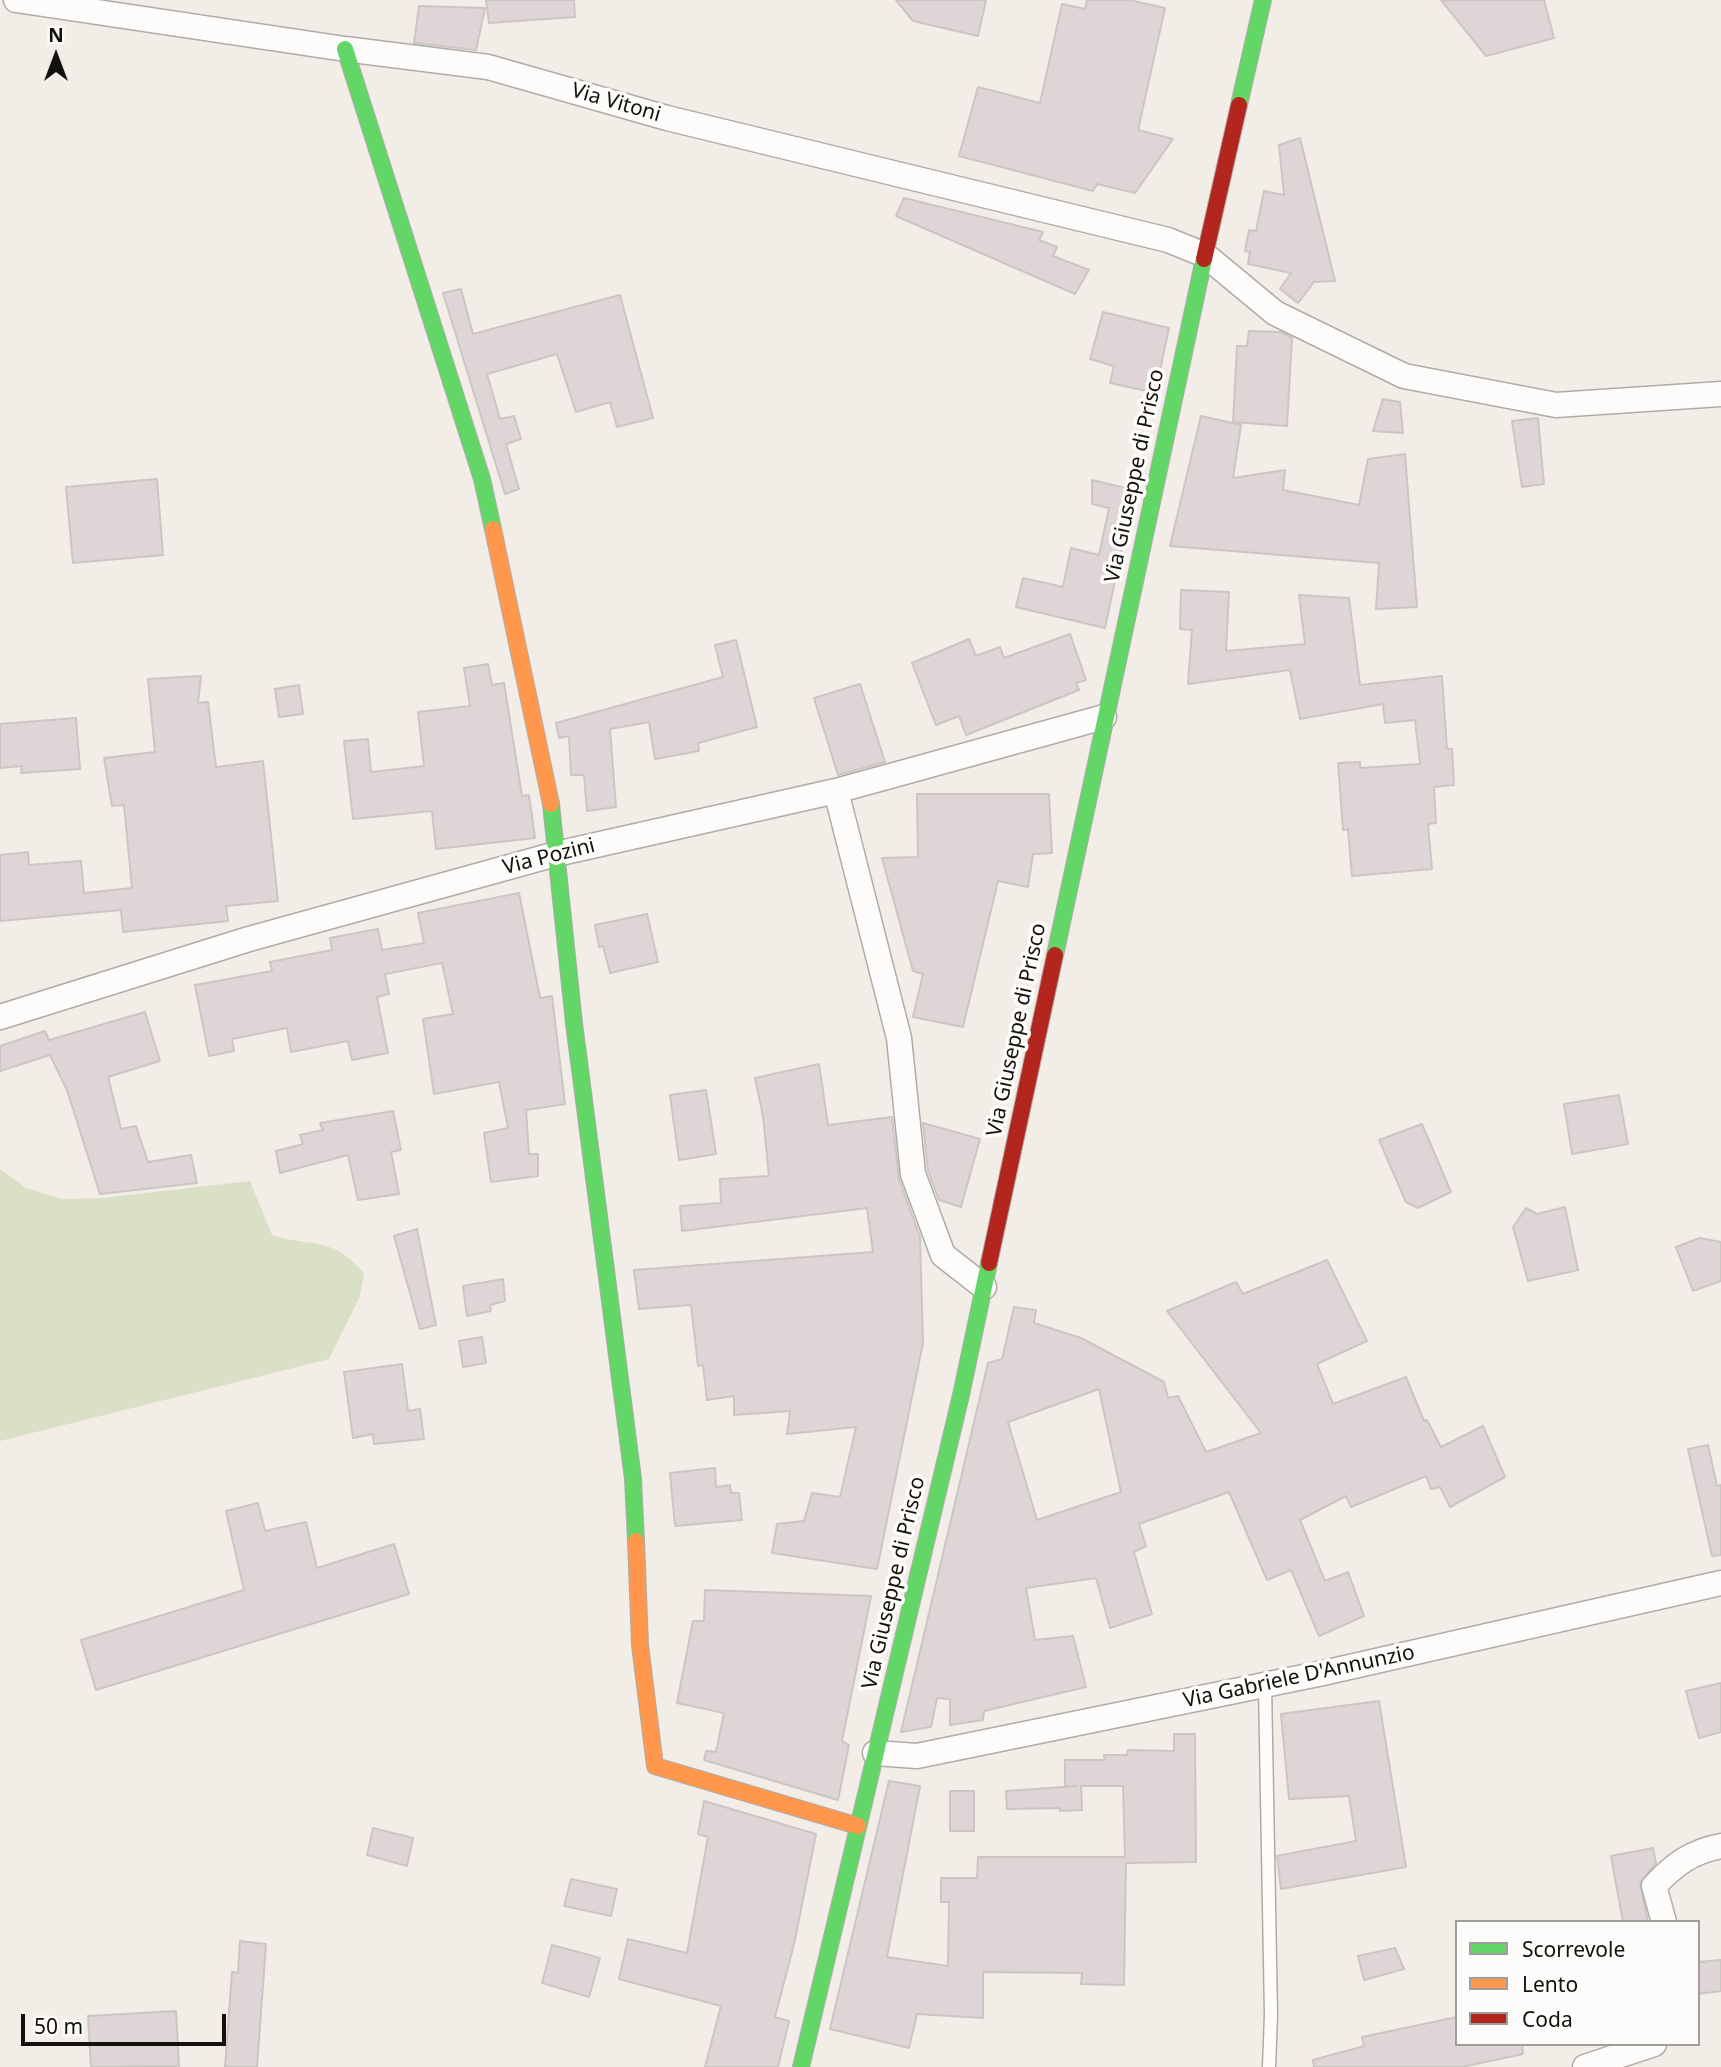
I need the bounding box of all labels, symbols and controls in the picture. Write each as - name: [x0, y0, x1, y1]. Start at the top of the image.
- north arrow: [21, 21, 91, 91]
- text: N: [48, 22, 64, 48]
- street label: Via Vitoni: [568, 78, 664, 128]
- street label: Via Giuseppe di Prisco: [1100, 367, 1170, 585]
- street label: Via Pozini: [500, 833, 598, 881]
- street label: Via Giuseppe di Prisco: [982, 921, 1052, 1139]
- street label: Via Giuseppe di Prisco: [857, 1474, 931, 1692]
- street label: Via Gabriele D'Annunzio: [1181, 1640, 1417, 1714]
- legend: [1455, 1920, 1700, 2046]
- text: Scorrevole: [1522, 1935, 1625, 1963]
- text: Lento: [1522, 1970, 1578, 1998]
- scale bar: [24, 2000, 229, 2044]
- text: Coda: [1522, 2005, 1573, 2033]
- text: 50 m: [34, 2012, 83, 2040]

